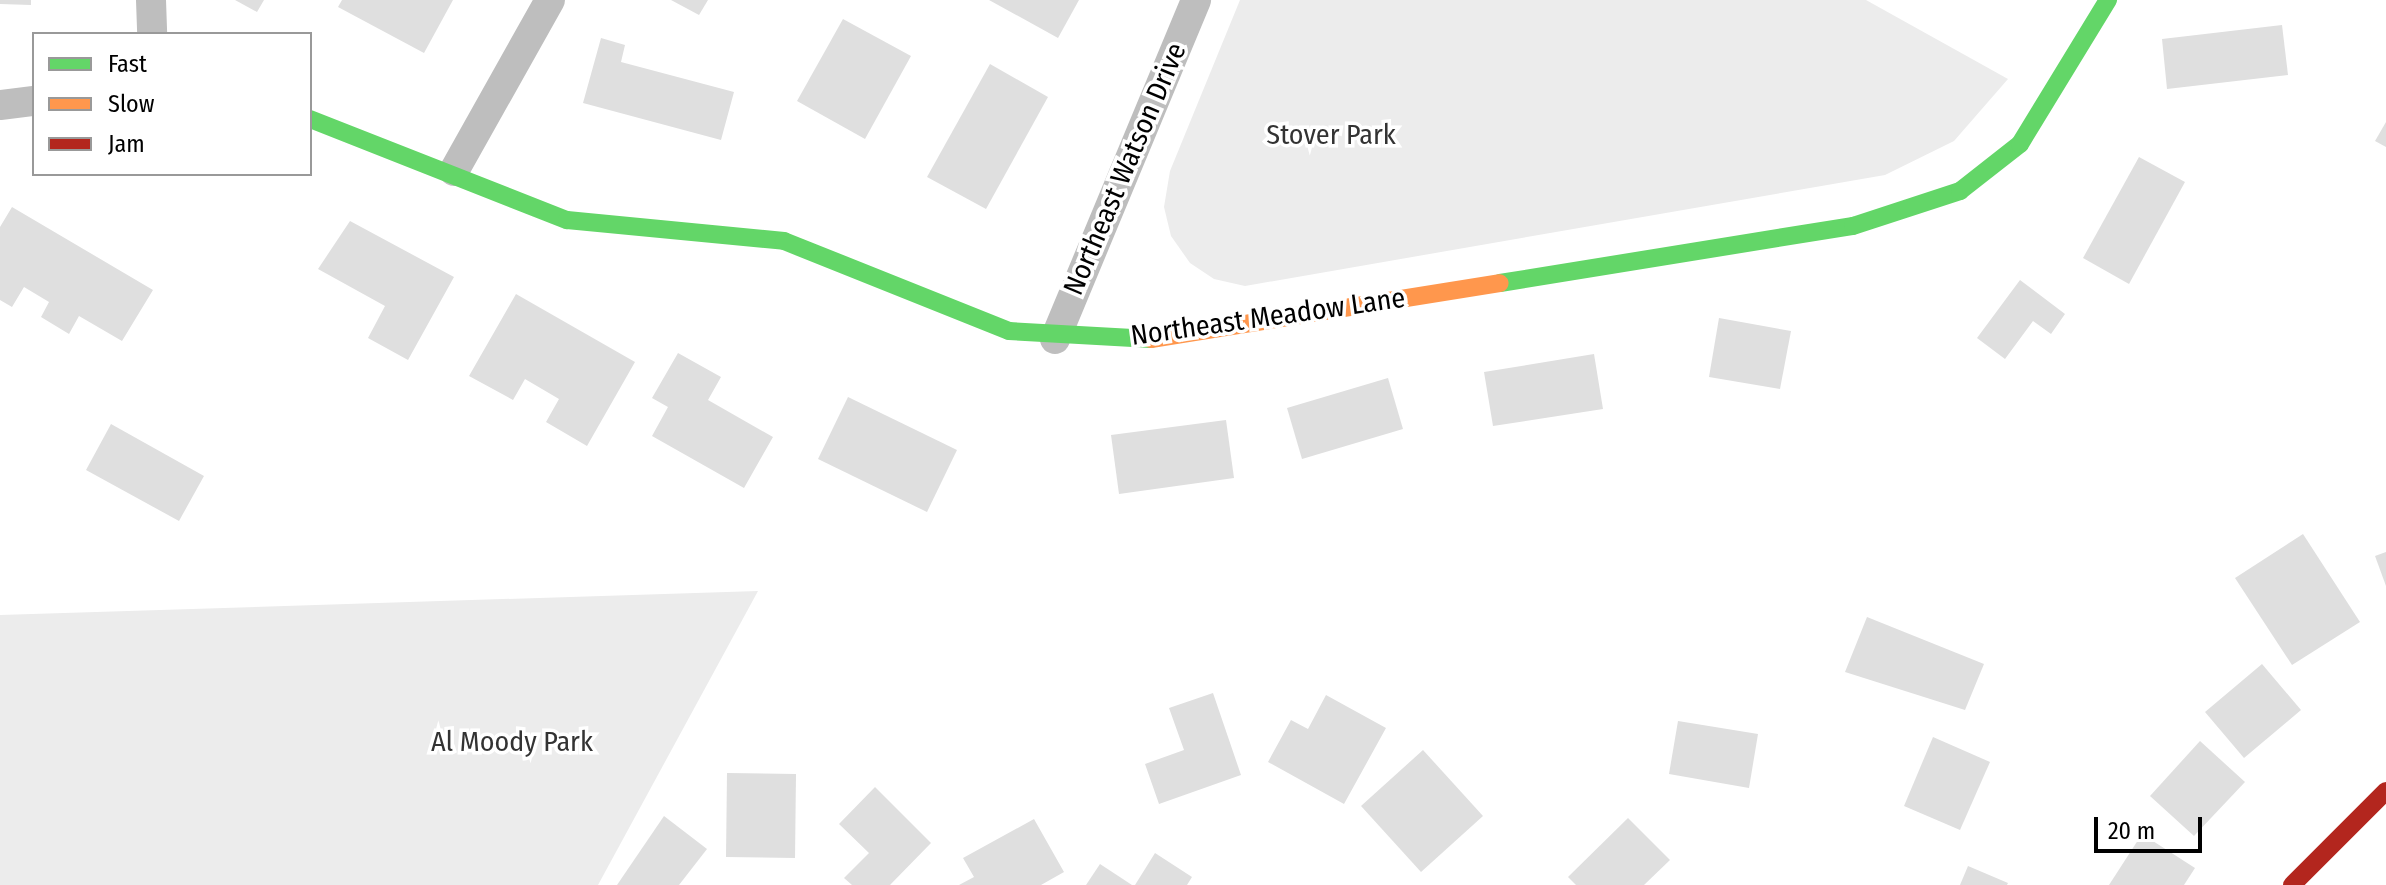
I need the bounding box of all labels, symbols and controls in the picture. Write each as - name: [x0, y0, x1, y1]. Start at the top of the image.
- legend: [32, 32, 312, 176]
- street label: Northeast Watson Drive: [1057, 38, 1193, 300]
- text: Fast: [108, 50, 147, 78]
- text: Slow: [108, 90, 154, 118]
- park label: Stover Park: [1266, 118, 1396, 152]
- text: Jam: [108, 130, 145, 158]
- street label: Northeast Meadow Lane: [1129, 281, 1407, 353]
- park label: Al Moody Park: [431, 725, 593, 759]
- scale bar: [2098, 801, 2206, 851]
- text: 20 m: [2108, 817, 2155, 845]

